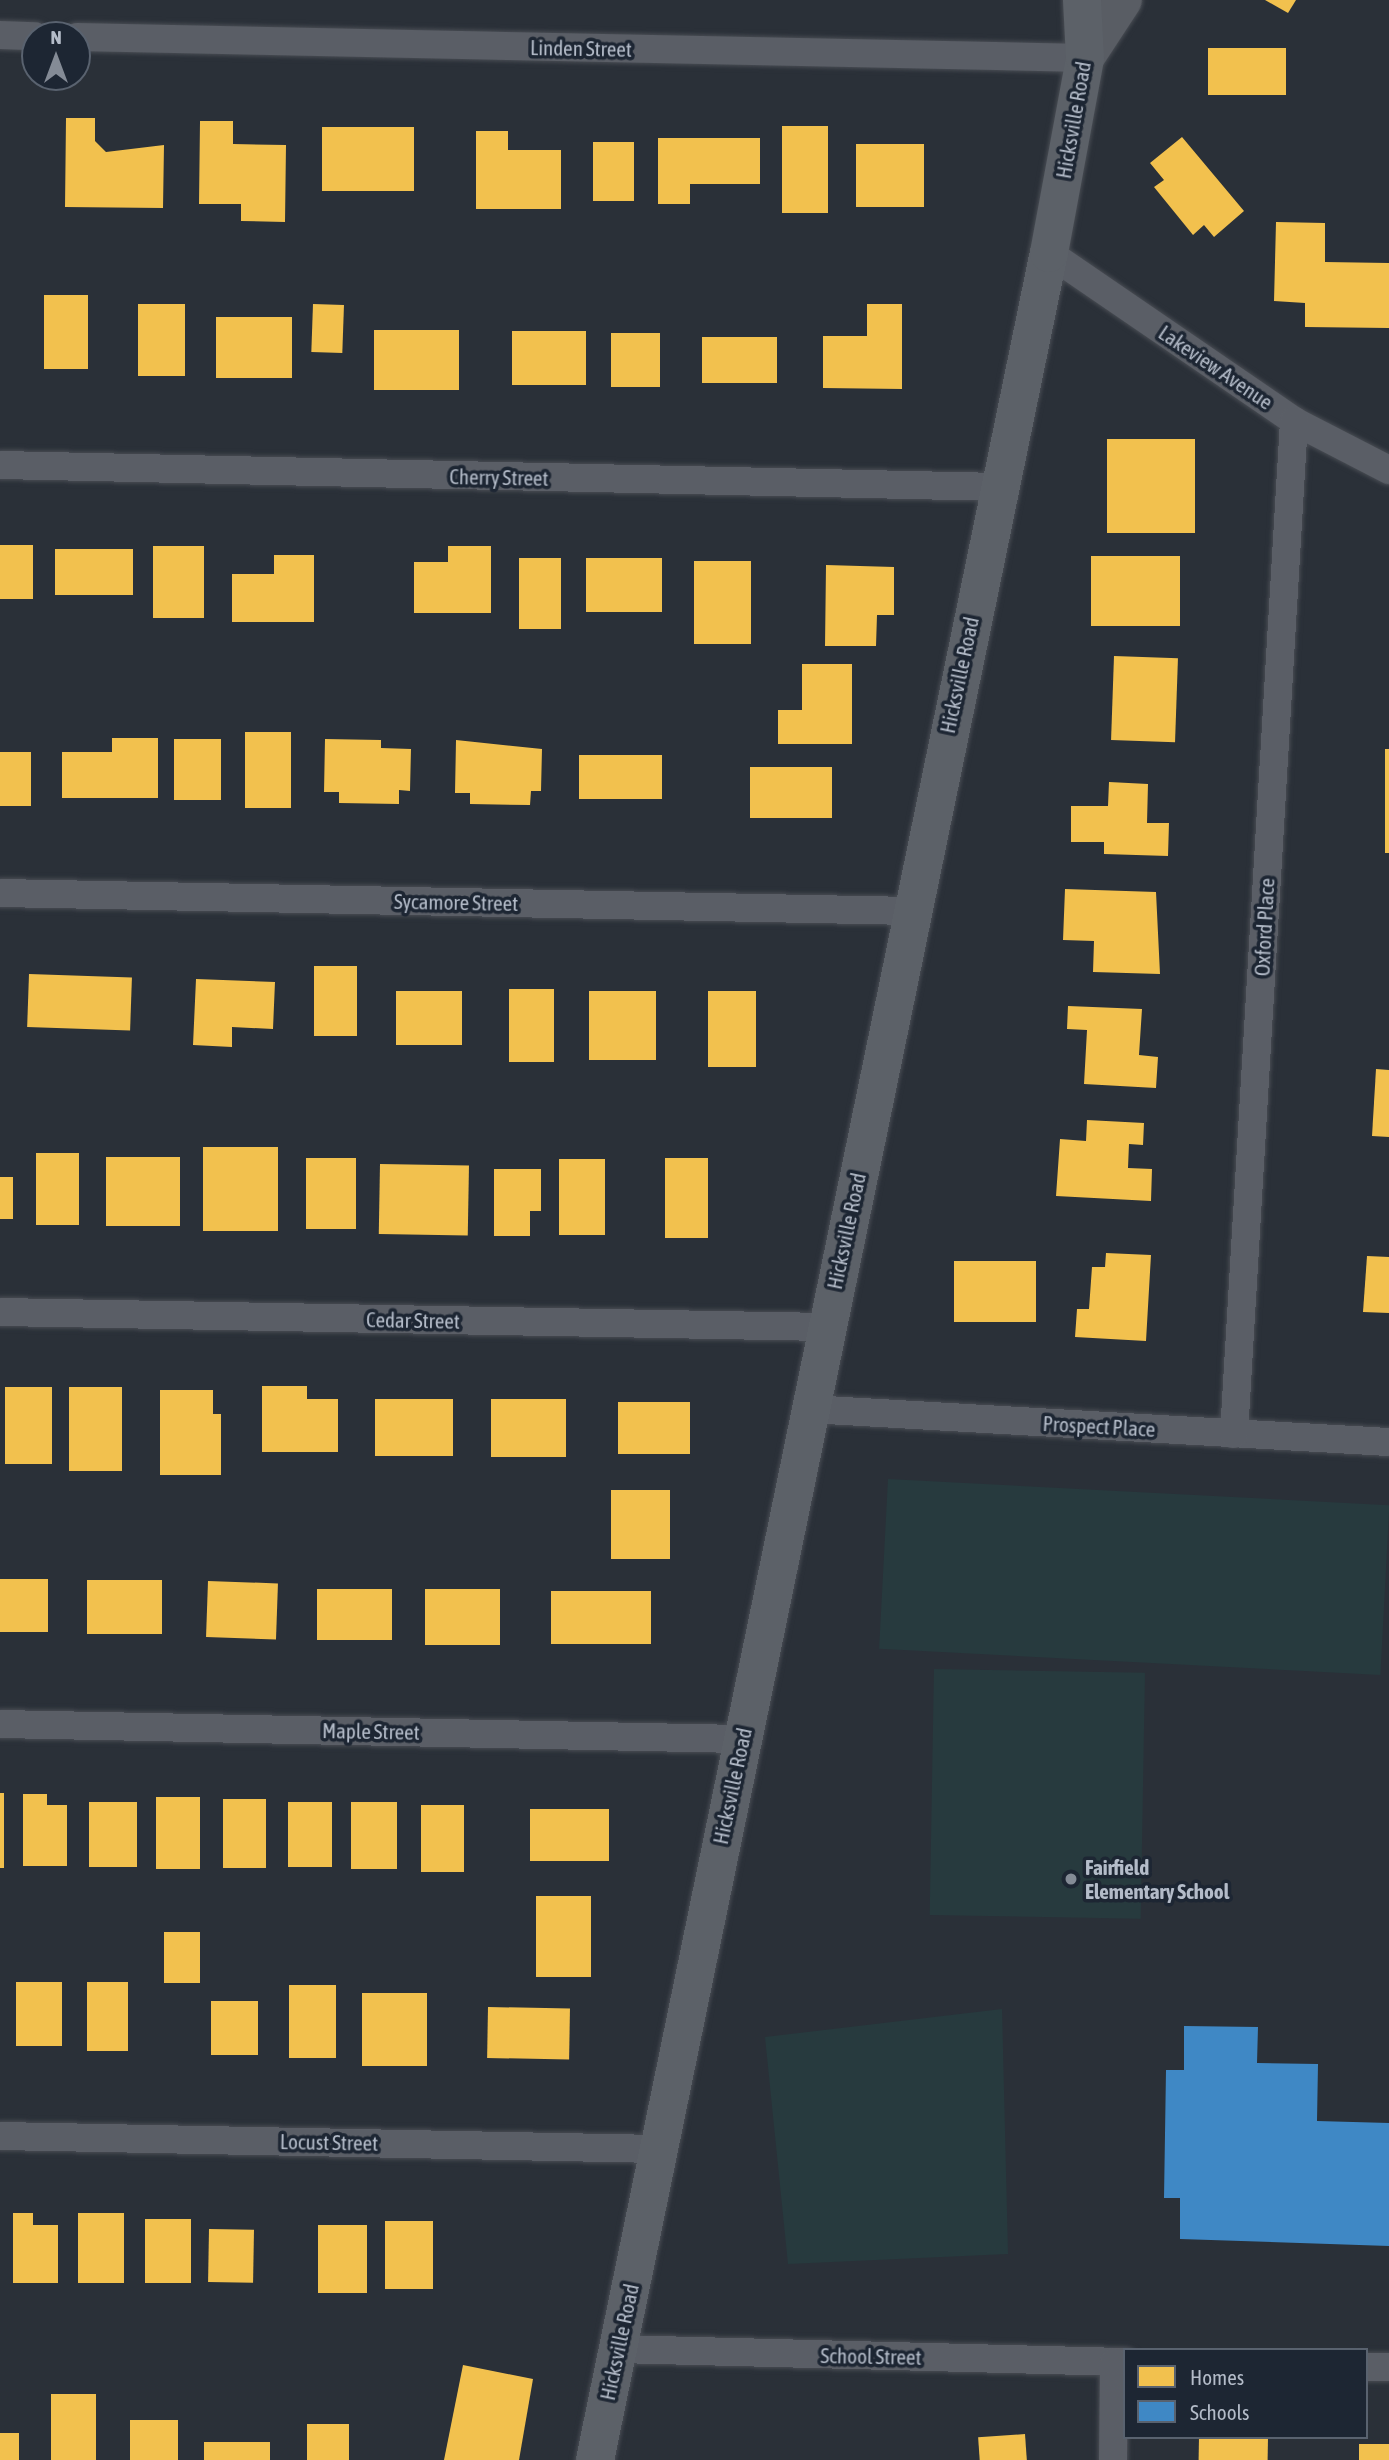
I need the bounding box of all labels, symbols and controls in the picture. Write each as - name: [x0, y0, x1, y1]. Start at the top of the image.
- north arrow: [21, 21, 91, 91]
- text: N: [50, 26, 62, 48]
- street label: Linden Street: [530, 35, 632, 61]
- street label: Hicksville Road: [1050, 60, 1096, 180]
- street label: Lakeview Avenue: [1154, 320, 1278, 414]
- street label: Cherry Street: [449, 464, 549, 490]
- street label: Hicksville Road: [934, 614, 984, 736]
- street label: Oxford Place: [1249, 877, 1279, 977]
- street label: Sycamore Street: [394, 888, 518, 916]
- street label: Hicksville Road: [821, 1170, 871, 1292]
- street label: Cedar Street: [366, 1307, 460, 1333]
- street label: Prospect Place: [1042, 1410, 1156, 1442]
- street label: Maple Street: [322, 1718, 420, 1744]
- street label: Hicksville Road: [707, 1725, 757, 1847]
- place label: Fairfield Elementary School: [1085, 1854, 1229, 1904]
- marker: Fairfield Elementary School: [1063, 1871, 1079, 1887]
- street label: Locust Street: [280, 2129, 378, 2155]
- street label: Hicksville Road: [594, 2281, 644, 2403]
- street label: School Street: [820, 2343, 922, 2369]
- legend: [1123, 2348, 1368, 2439]
- text: Homes: [1190, 2365, 1244, 2389]
- text: Schools: [1190, 2400, 1250, 2424]

